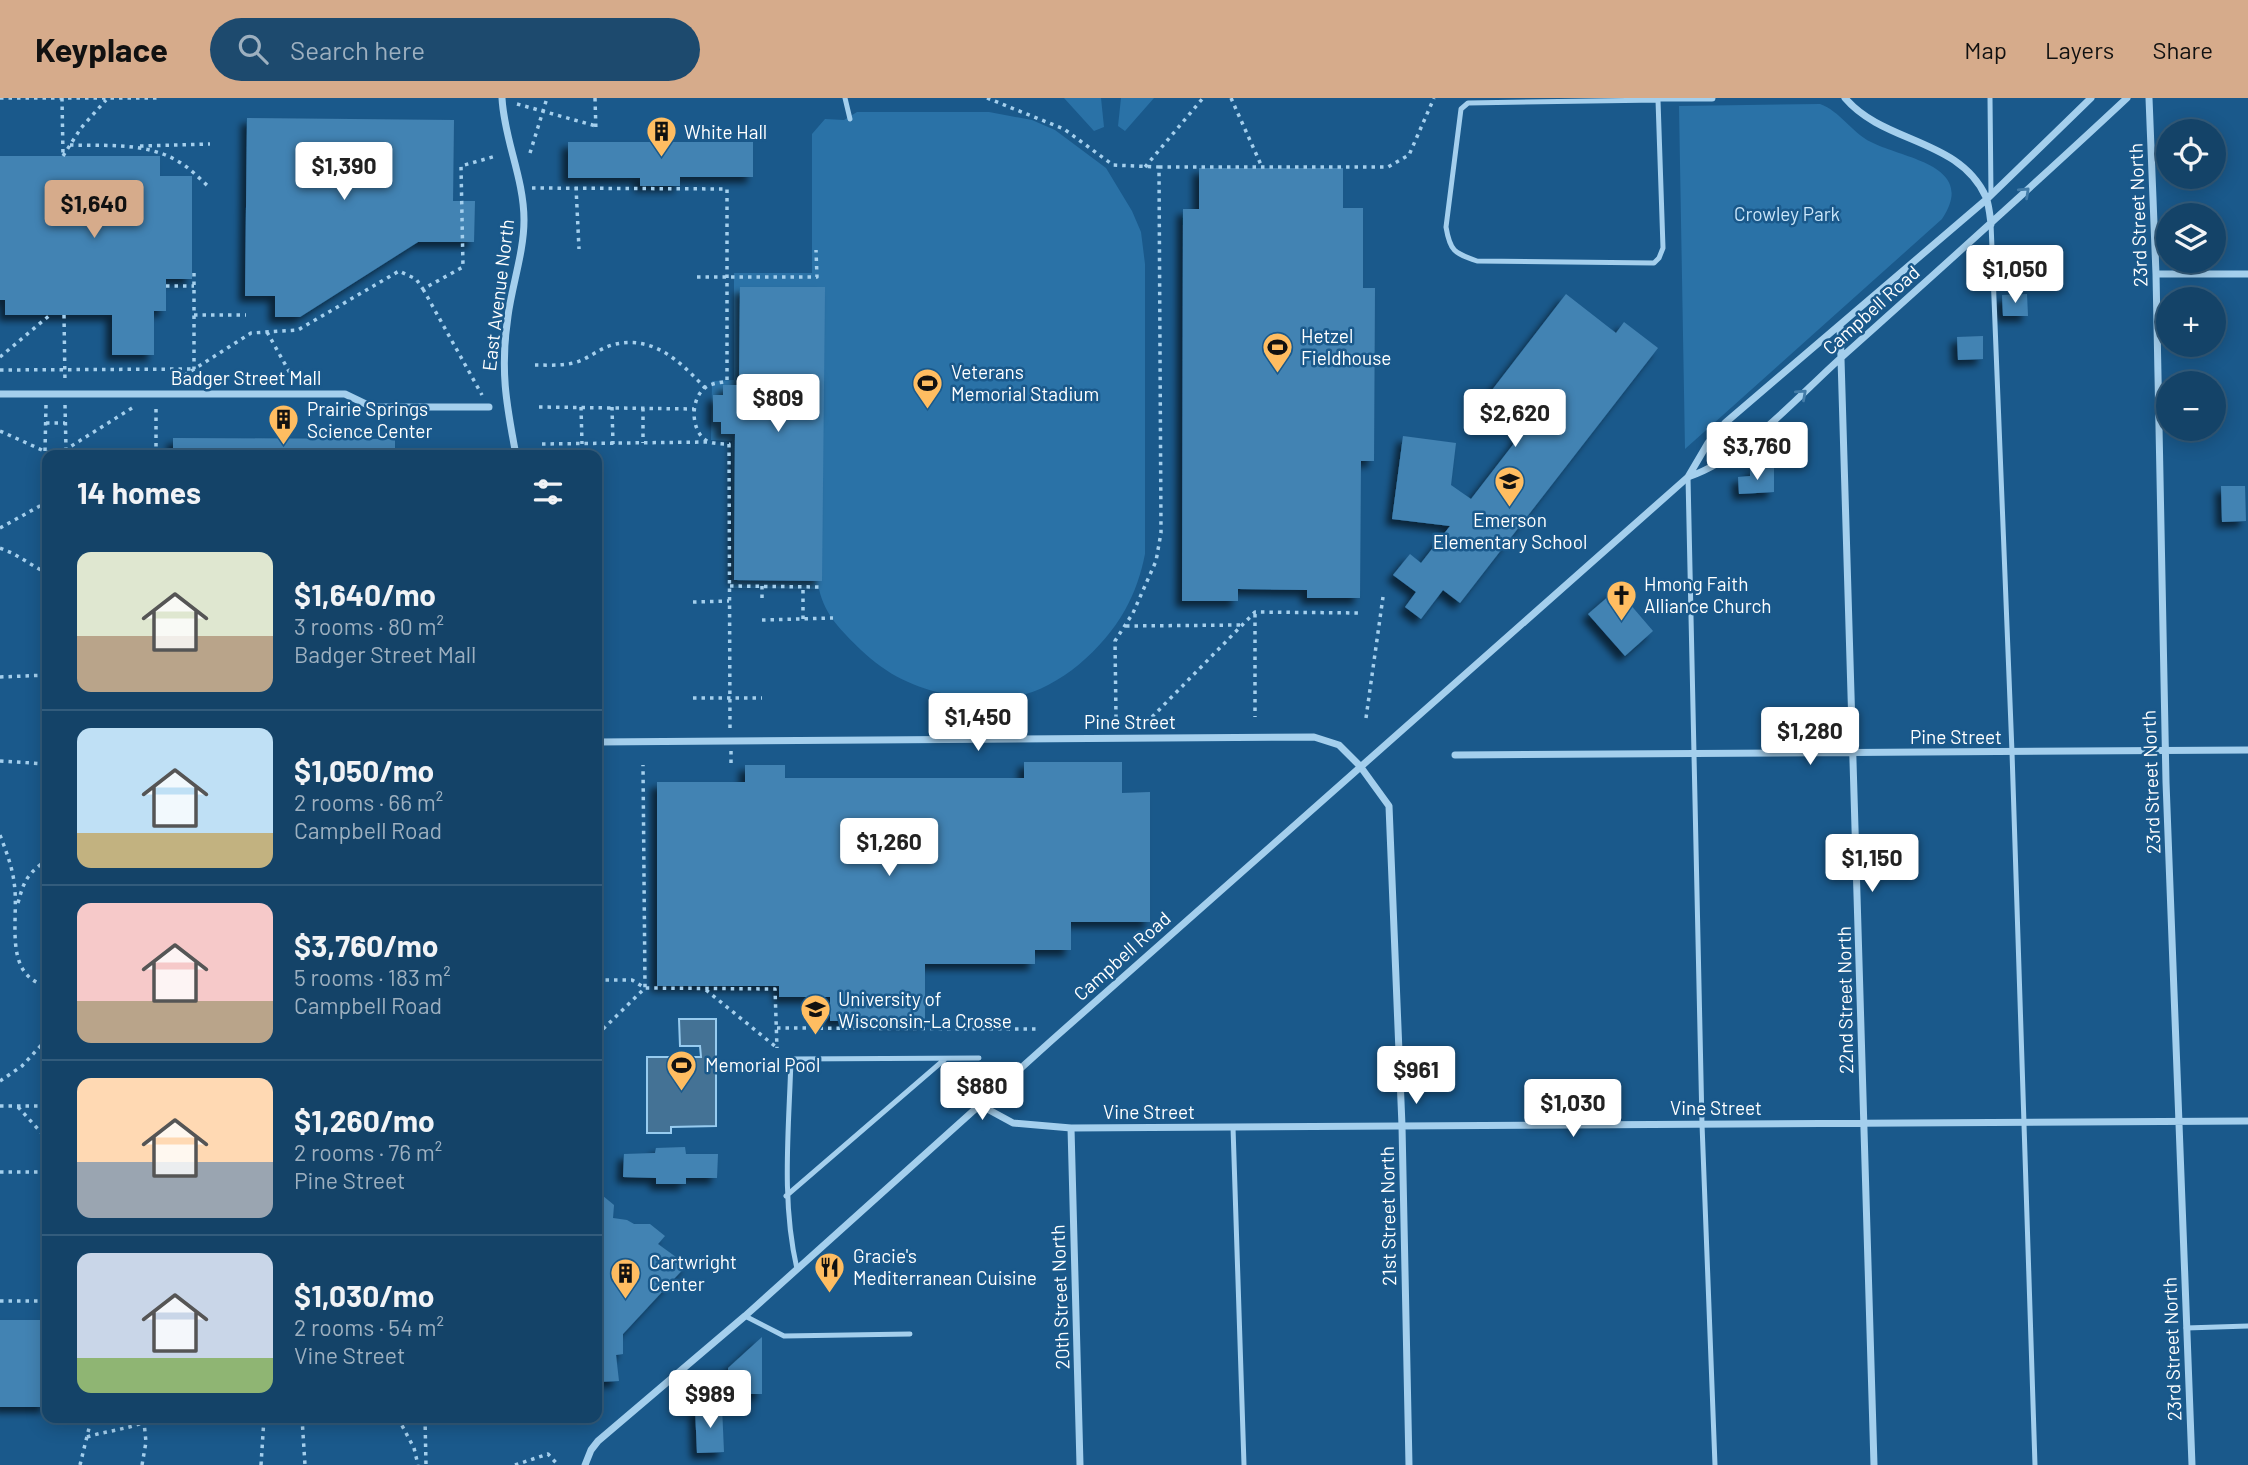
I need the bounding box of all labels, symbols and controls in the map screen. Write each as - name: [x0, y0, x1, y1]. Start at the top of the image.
- search box: [210, 18, 700, 81]
- text: Keyplace: [35, 29, 168, 69]
- icon: search: [234, 30, 272, 68]
- text: Search here: [290, 34, 425, 65]
- text: Map: [1964, 35, 2007, 64]
- text: Layers: [2045, 35, 2114, 64]
- text: Share: [2152, 35, 2213, 64]
- building icon: White Hall: [644, 115, 678, 159]
- map controls: [2156, 119, 2226, 441]
- button: locate: [2156, 119, 2226, 189]
- place label: White Hall: [684, 120, 767, 143]
- pin: $1,390: [287, 142, 401, 202]
- street label: 23rd Street North: [2123, 143, 2152, 287]
- text: $1,390: [311, 151, 377, 179]
- pin: $1,640: [37, 180, 151, 240]
- one-way arrow: [2017, 188, 2030, 201]
- text: $1,640: [61, 189, 127, 217]
- park label: Crowley Park: [1734, 202, 1840, 225]
- button: layers: [2156, 203, 2226, 273]
- street label: East Avenue North: [477, 218, 518, 372]
- pin: $1,050: [1958, 246, 2072, 305]
- text: $1,050: [1982, 254, 2048, 282]
- street label: Campbell Road: [1818, 260, 1924, 359]
- button: +: [2156, 287, 2226, 357]
- place label: Hetzel Fieldhouse: [1301, 324, 1391, 369]
- sports icon: Hetzel Fieldhouse: [1261, 330, 1295, 374]
- place label: Veterans Memorial Stadium: [951, 360, 1099, 405]
- street label: Badger Street Mall: [171, 366, 321, 389]
- sports icon: Veterans Memorial Stadium: [911, 366, 945, 410]
- button: −: [2156, 371, 2226, 441]
- pin: $809: [737, 374, 819, 434]
- text: $809: [753, 383, 803, 411]
- one-way arrow: [1794, 389, 1807, 402]
- pin: $2,620: [1458, 390, 1572, 449]
- place label: Prairie Springs Science Center: [307, 397, 432, 442]
- text: $2,620: [1480, 398, 1550, 426]
- building icon: Prairie Springs Science Center: [267, 403, 301, 447]
- pin: $3,760: [1700, 422, 1814, 482]
- text: $3,760: [1723, 431, 1791, 459]
- school or university icon: Emerson Elementary School: [1493, 464, 1527, 508]
- icon: filters: [529, 473, 567, 511]
- text: 14 homes: [77, 474, 201, 510]
- place label: Emerson Elementary School: [1433, 508, 1587, 553]
- place label: Hmong Faith Alliance Church: [1644, 572, 1772, 617]
- text: $1,640/mo: [294, 576, 436, 612]
- church icon: Hmong Faith Alliance Church: [1604, 578, 1638, 622]
- icon: home: [133, 580, 217, 664]
- text: 3 rooms · 80 m²: [294, 612, 444, 640]
- text: Badger Street Mall: [294, 640, 476, 668]
- pin: $1,450: [921, 694, 1035, 753]
- text: $1,450: [945, 702, 1011, 730]
- pin: $1,280: [1753, 708, 1867, 767]
- street label: Pine Street: [1084, 710, 1176, 733]
- street label: 23rd Street North: [2136, 710, 2165, 854]
- text: $1,280: [1777, 716, 1843, 744]
- street label: Pine Street: [1910, 725, 2002, 748]
- text: $1,050/mo: [294, 752, 434, 788]
- icon: home: [133, 756, 217, 840]
- text: 2 rooms · 66 m²: [294, 788, 443, 816]
- text: Campbell Road: [294, 816, 442, 844]
- pin: $1,260: [832, 818, 946, 878]
- text: $1,260: [856, 827, 922, 855]
- pin: $1,150: [1815, 834, 1929, 894]
- text: $1,150: [1841, 843, 1903, 871]
- street label: Campbell Road: [1069, 906, 1175, 1005]
- street label: 22nd Street North: [1832, 926, 1857, 1074]
- text: $3,760/mo: [294, 927, 438, 963]
- icon: home: [133, 931, 217, 1015]
- text: 5 rooms · 183 m²: [294, 963, 451, 991]
- place label: University of Wisconsin-La Crosse: [838, 987, 1012, 1032]
- text: Campbell Road: [294, 991, 442, 1019]
- school or university icon: University of Wisconsin-La Crosse: [798, 993, 832, 1037]
- pin: $961: [1375, 1046, 1457, 1106]
- sports icon: Memorial Pool: [665, 1048, 699, 1092]
- place label: Memorial Pool: [705, 1053, 820, 1076]
- text: $961: [1393, 1055, 1439, 1083]
- pin: $880: [941, 1062, 1023, 1122]
- text: $880: [956, 1071, 1008, 1099]
- pin: $1,030: [1516, 1080, 1630, 1139]
- text: $1,030: [1540, 1088, 1606, 1116]
- street label: Vine Street: [1670, 1096, 1762, 1119]
- street label: Vine Street: [1103, 1100, 1195, 1123]
- text: $1,260/mo: [294, 1102, 435, 1138]
- icon: home: [133, 1106, 217, 1190]
- text: 2 rooms · 76 m²: [294, 1138, 442, 1166]
- street label: 21st Street North: [1375, 1146, 1400, 1286]
- text: Pine Street: [294, 1166, 405, 1194]
- street label: 20th Street North: [1045, 1224, 1074, 1370]
- place label: Gracie's Mediterranean Cuisine: [853, 1244, 1037, 1289]
- place label: Cartwright Center: [649, 1250, 737, 1295]
- restaurant icon: Gracie's Mediterranean Cuisine: [813, 1250, 847, 1294]
- building icon: Cartwright Center: [609, 1256, 643, 1300]
- text: $1,030/mo: [294, 1277, 434, 1313]
- street label: 23rd Street North: [2157, 1277, 2186, 1421]
- icon: home: [133, 1281, 217, 1365]
- text: 2 rooms · 54 m²: [294, 1313, 444, 1341]
- text: Vine Street: [294, 1341, 405, 1369]
- pin: $989: [669, 1370, 751, 1430]
- text: $989: [685, 1379, 735, 1407]

